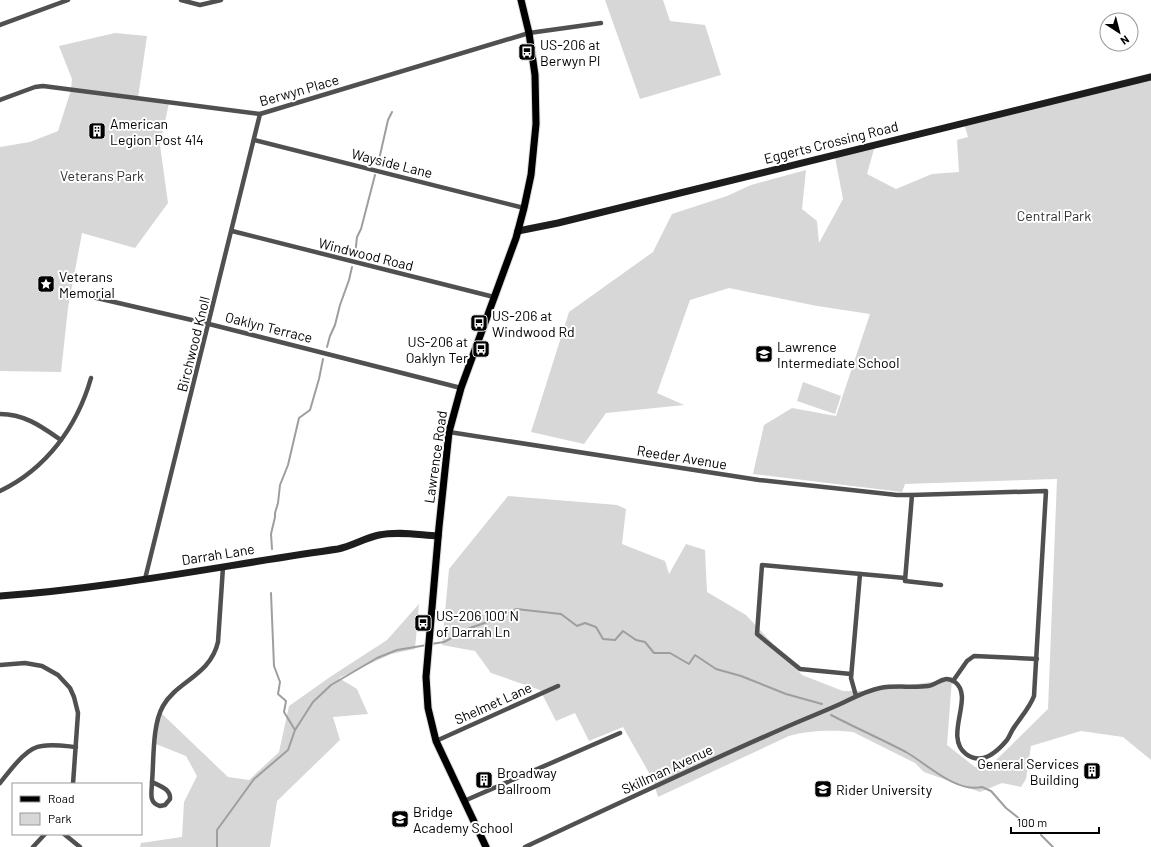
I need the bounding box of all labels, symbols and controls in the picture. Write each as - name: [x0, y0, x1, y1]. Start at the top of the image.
- north arrow: [1099, 12, 1139, 52]
- text: N: [1118, 33, 1132, 48]
- place label: US-206 at Berwyn Pl: [540, 36, 600, 69]
- bus stop icon: US-206 at Berwyn Pl: [517, 42, 537, 62]
- street label: Berwyn Place: [257, 71, 341, 109]
- place label: American Legion Post 414: [110, 115, 204, 148]
- street label: Eggerts Crossing Road: [762, 117, 900, 167]
- building icon: American Legion Post 414: [87, 121, 107, 141]
- street label: Wayside Lane: [350, 145, 434, 181]
- park label: Veterans Park: [60, 167, 144, 184]
- park label: Central Park: [1017, 207, 1091, 224]
- street label: Windwood Road: [317, 234, 415, 274]
- place label: Veterans Memorial: [59, 268, 115, 301]
- place icon: Veterans Memorial: [36, 274, 56, 294]
- street label: Birchwood Knoll: [173, 295, 213, 393]
- place label: US-206 at Windwood Rd: [492, 307, 575, 340]
- street label: Oaklyn Terrace: [224, 308, 314, 346]
- bus stop icon: US-206 at Windwood Rd: [469, 313, 489, 333]
- place label: US-206 at Oaklyn Ter: [406, 333, 468, 366]
- place label: Lawrence Intermediate School: [777, 338, 899, 371]
- bus stop icon: US-206 at Oaklyn Ter: [471, 339, 491, 359]
- school or university icon: Lawrence Intermediate School: [754, 344, 774, 364]
- street label: Lawrence Road: [420, 410, 450, 504]
- street label: Reeder Avenue: [636, 441, 728, 473]
- street label: Darrah Lane: [180, 540, 256, 568]
- place label: US-206 100' N of Darrah Ln: [436, 607, 519, 640]
- bus stop icon: US-206 100' N of Darrah Ln: [413, 613, 433, 633]
- street label: Shelmet Lane: [452, 678, 534, 728]
- street label: Skillman Avenue: [619, 740, 715, 798]
- place label: General Services Building: [977, 755, 1079, 788]
- building icon: General Services Building: [1082, 761, 1102, 781]
- place label: Broadway Ballroom: [497, 764, 557, 797]
- building icon: Broadway Ballroom: [474, 770, 494, 790]
- school or university icon: Rider University: [813, 779, 833, 799]
- place label: Rider University: [836, 781, 933, 798]
- legend: [12, 783, 142, 835]
- text: Road: [48, 791, 75, 805]
- place label: Bridge Academy School: [413, 803, 513, 836]
- school or university icon: Bridge Academy School: [390, 809, 410, 829]
- scale bar: [1011, 809, 1099, 835]
- text: Park: [48, 811, 72, 825]
- text: 100 m: [1017, 815, 1047, 829]

